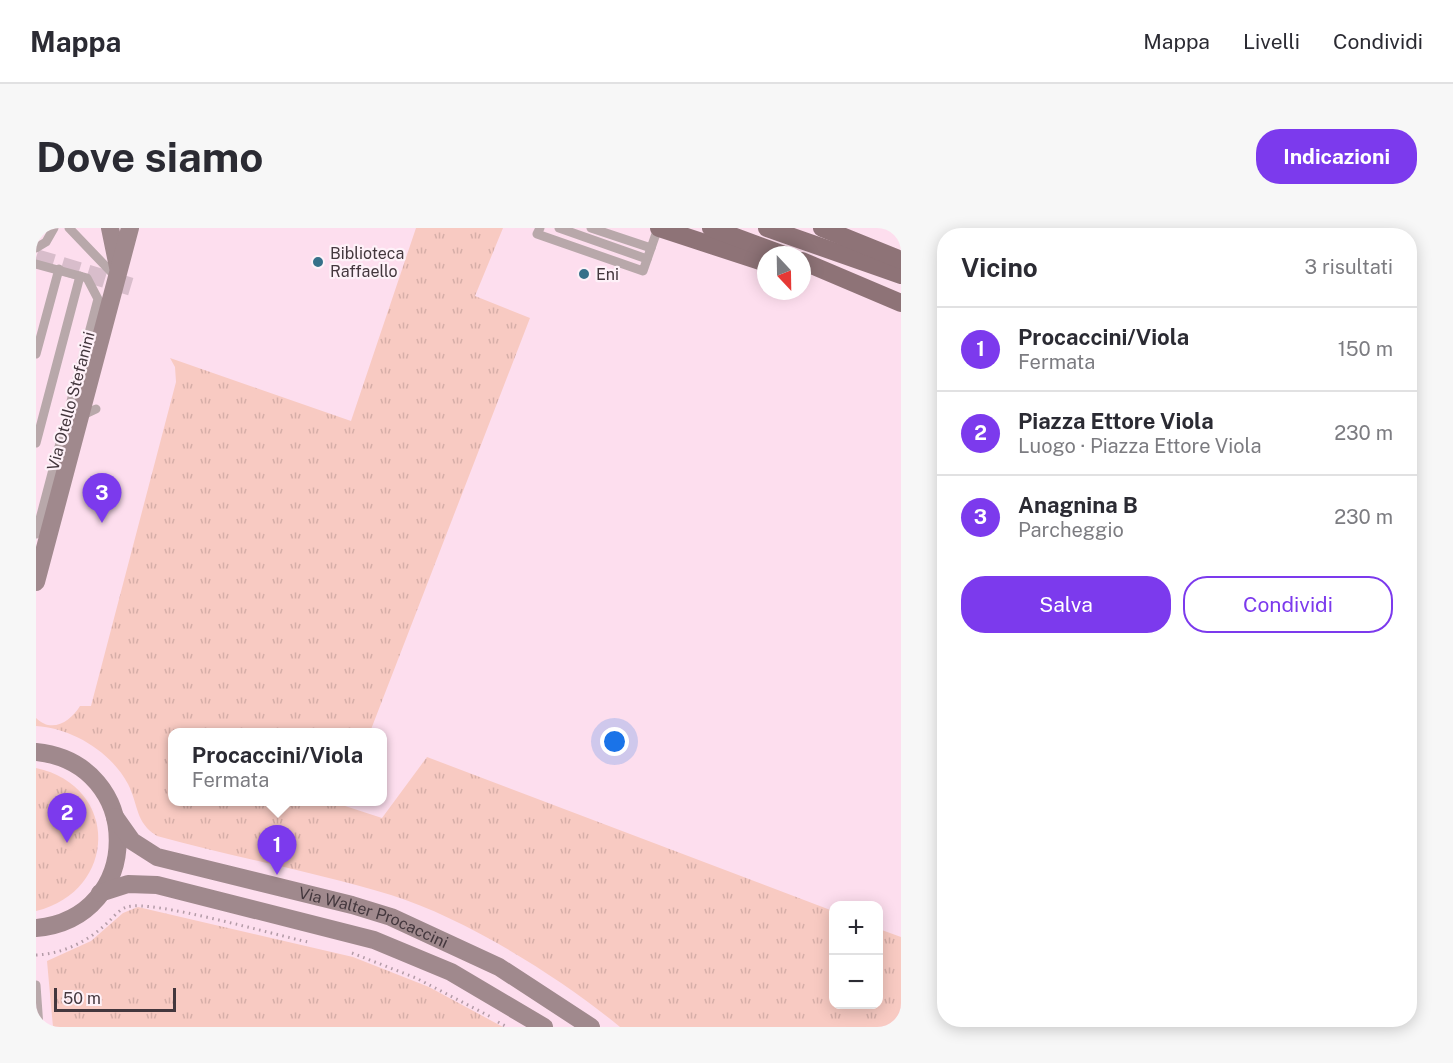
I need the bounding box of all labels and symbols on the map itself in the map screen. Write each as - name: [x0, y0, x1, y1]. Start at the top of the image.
- place label: Biblioteca Raffaello: [330, 244, 404, 281]
- north arrow: [757, 246, 811, 300]
- marker: Biblioteca Raffaello: [311, 255, 325, 269]
- place label: Eni: [596, 265, 619, 284]
- marker: Eni: [577, 267, 591, 281]
- street label: Via Otello Stefanini: [43, 330, 99, 472]
- pin: 3: [82, 474, 122, 523]
- your location: [600, 727, 629, 756]
- pin: 2: [48, 794, 87, 843]
- pin: 1: [258, 826, 296, 875]
- street label: Via Walter Procaccini: [297, 883, 451, 952]
- scale bar: [54, 985, 176, 1012]

